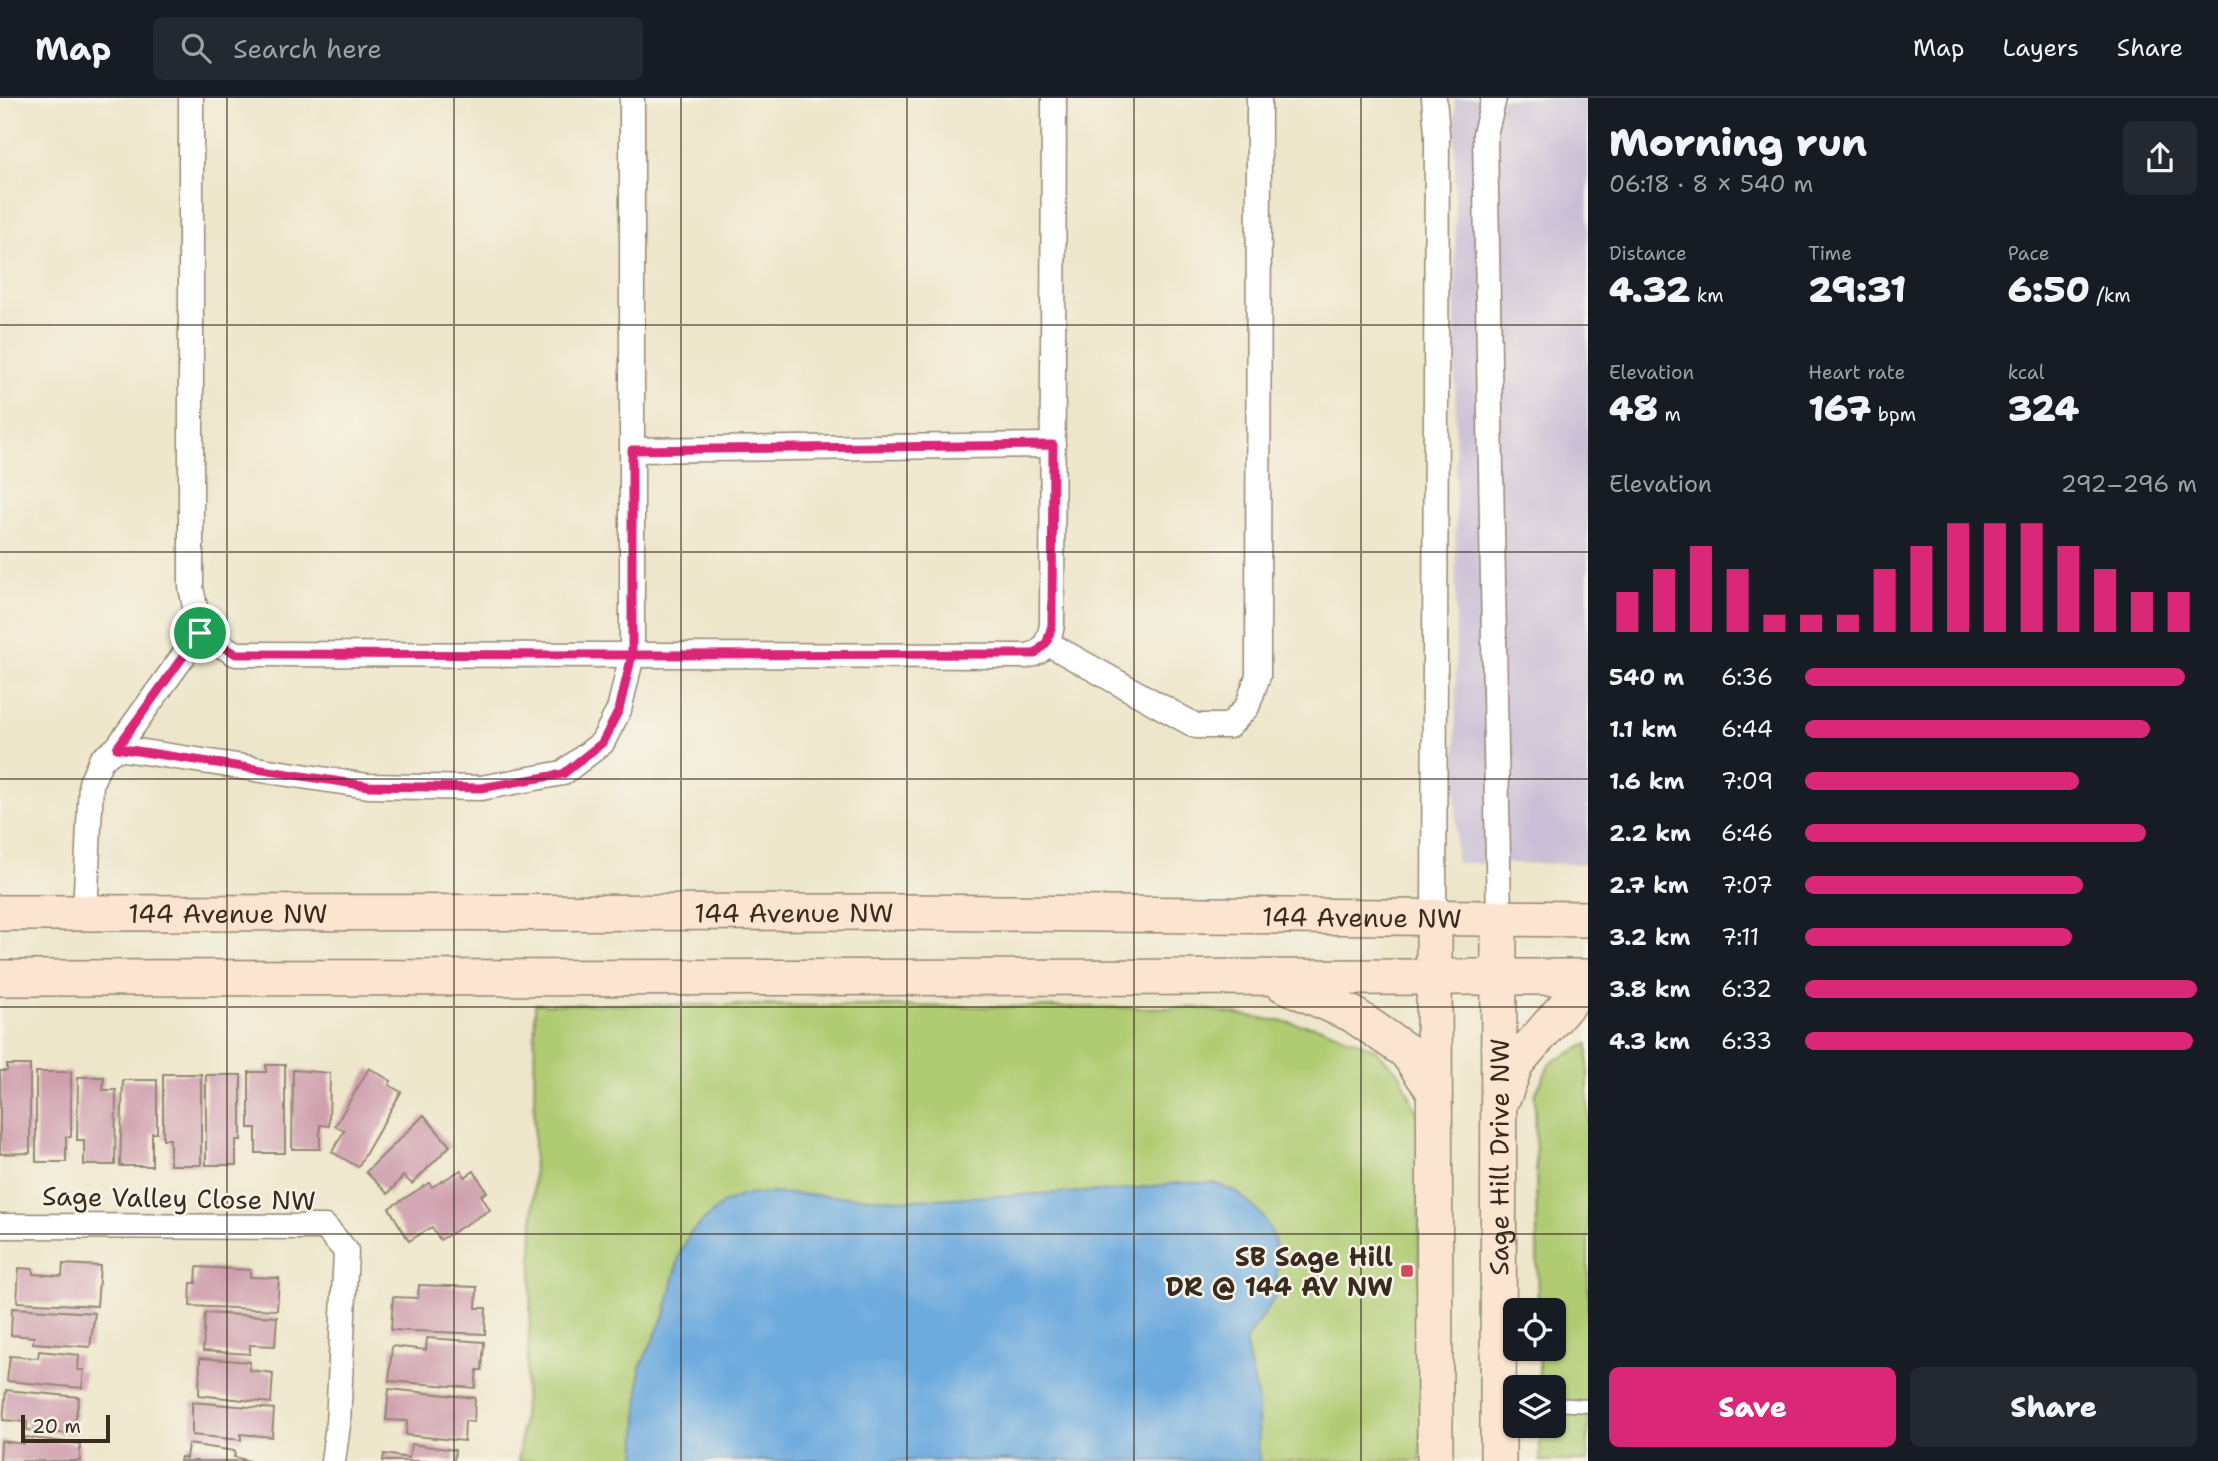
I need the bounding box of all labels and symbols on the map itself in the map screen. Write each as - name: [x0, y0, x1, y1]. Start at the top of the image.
- pin: [170, 603, 230, 663]
- street label: 144 Avenue NW: [128, 895, 328, 930]
- street label: 144 Avenue NW: [694, 895, 894, 930]
- street label: 144 Avenue NW: [1262, 898, 1462, 935]
- street label: Sage Hill Drive NW: [1481, 1038, 1516, 1276]
- street label: Sage Valley Close NW: [42, 1178, 316, 1218]
- place label: SB Sage Hill DR @ 144 AV NW: [1166, 1239, 1393, 1304]
- marker: SB Sage Hill DR @ 144 AV NW: [1399, 1263, 1415, 1279]
- scale bar: [21, 1412, 110, 1444]

